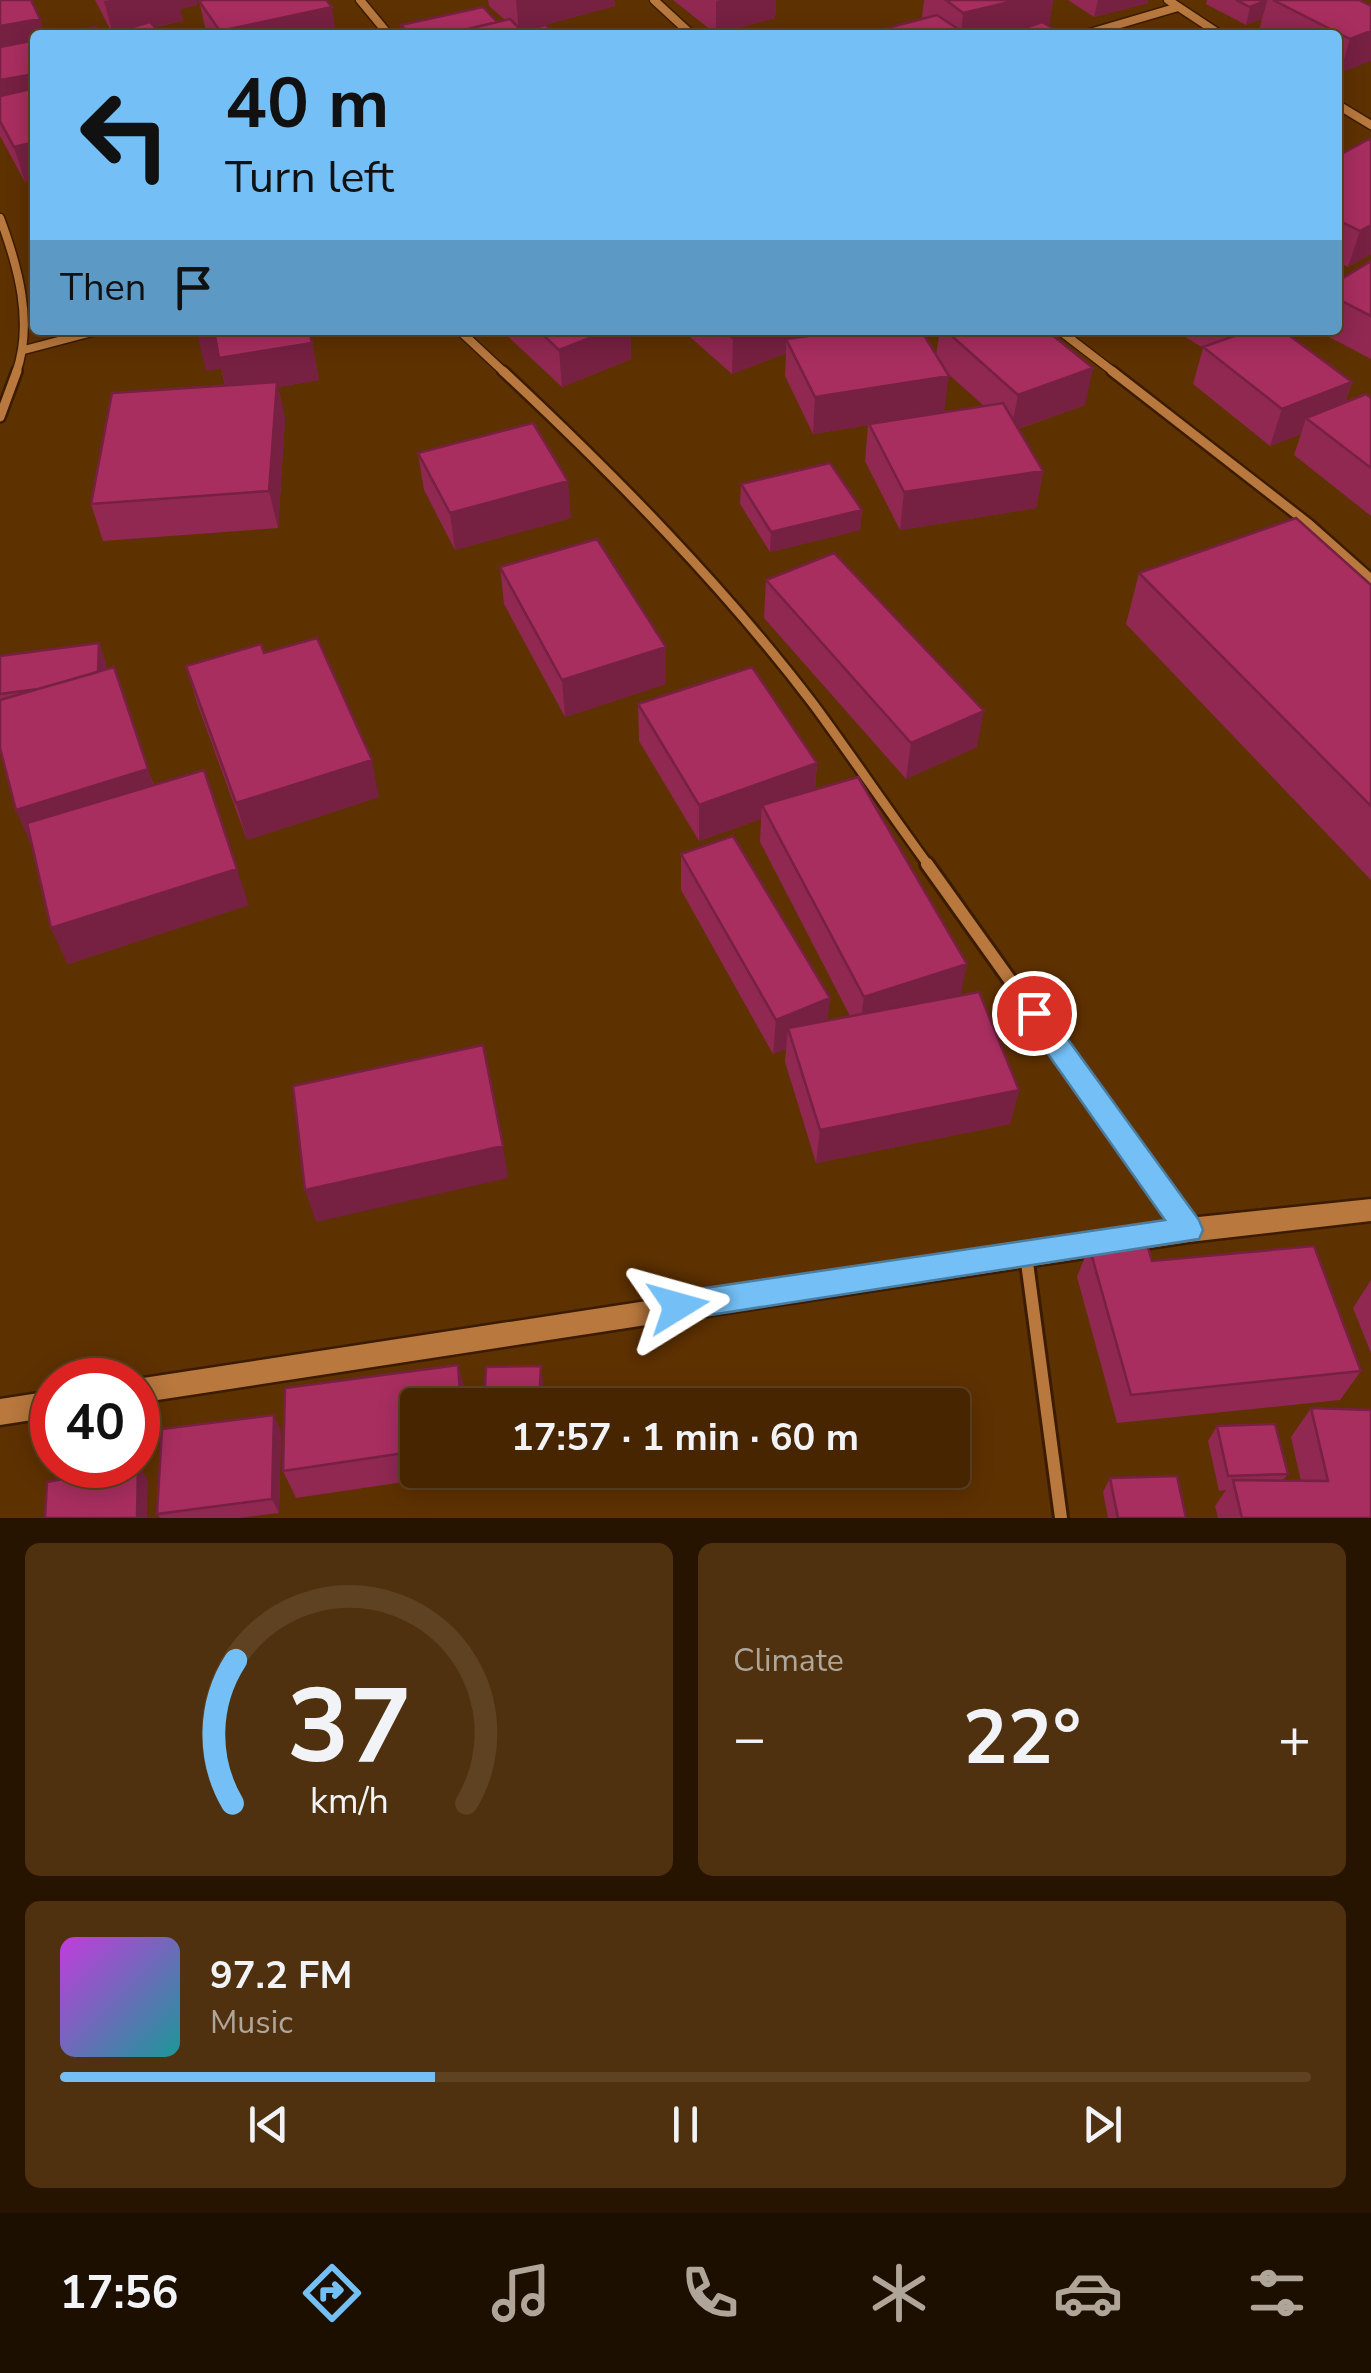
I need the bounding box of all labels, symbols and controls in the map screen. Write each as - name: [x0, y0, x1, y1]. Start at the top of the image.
- text: 40 m: [225, 56, 389, 152]
- icon: left: [60, 70, 190, 200]
- text: Turn left: [225, 147, 394, 208]
- icon: arrive: [166, 260, 221, 315]
- text: Then: [60, 262, 146, 313]
- pin: [992, 971, 1077, 1056]
- icon: arrive: [1007, 986, 1062, 1041]
- position arrow: [626, 1254, 730, 1358]
- speed limit sign: 40: [30, 1358, 160, 1488]
- text: 17:57 · 1 min · 60 m: [511, 1412, 859, 1463]
- text: Climate: [733, 1639, 844, 1682]
- text: 37: [287, 1656, 411, 1798]
- text: 22°: [963, 1687, 1081, 1789]
- text: −: [733, 1701, 766, 1776]
- text: +: [1278, 1701, 1311, 1776]
- text: km/h: [310, 1777, 388, 1826]
- text: 97.2 FM: [210, 1950, 352, 2001]
- text: Music: [210, 2001, 293, 2044]
- icon: previous: [241, 2097, 296, 2152]
- icon: pause: [658, 2097, 713, 2152]
- icon: next: [1075, 2097, 1130, 2152]
- icon: directions: [297, 2258, 367, 2328]
- icon: music: [486, 2258, 556, 2328]
- icon: phone: [675, 2258, 745, 2328]
- icon: climate: [864, 2258, 934, 2328]
- icon: car: [1053, 2258, 1123, 2328]
- icon: filters: [1242, 2258, 1312, 2328]
- text: 17:56: [59, 2263, 179, 2324]

